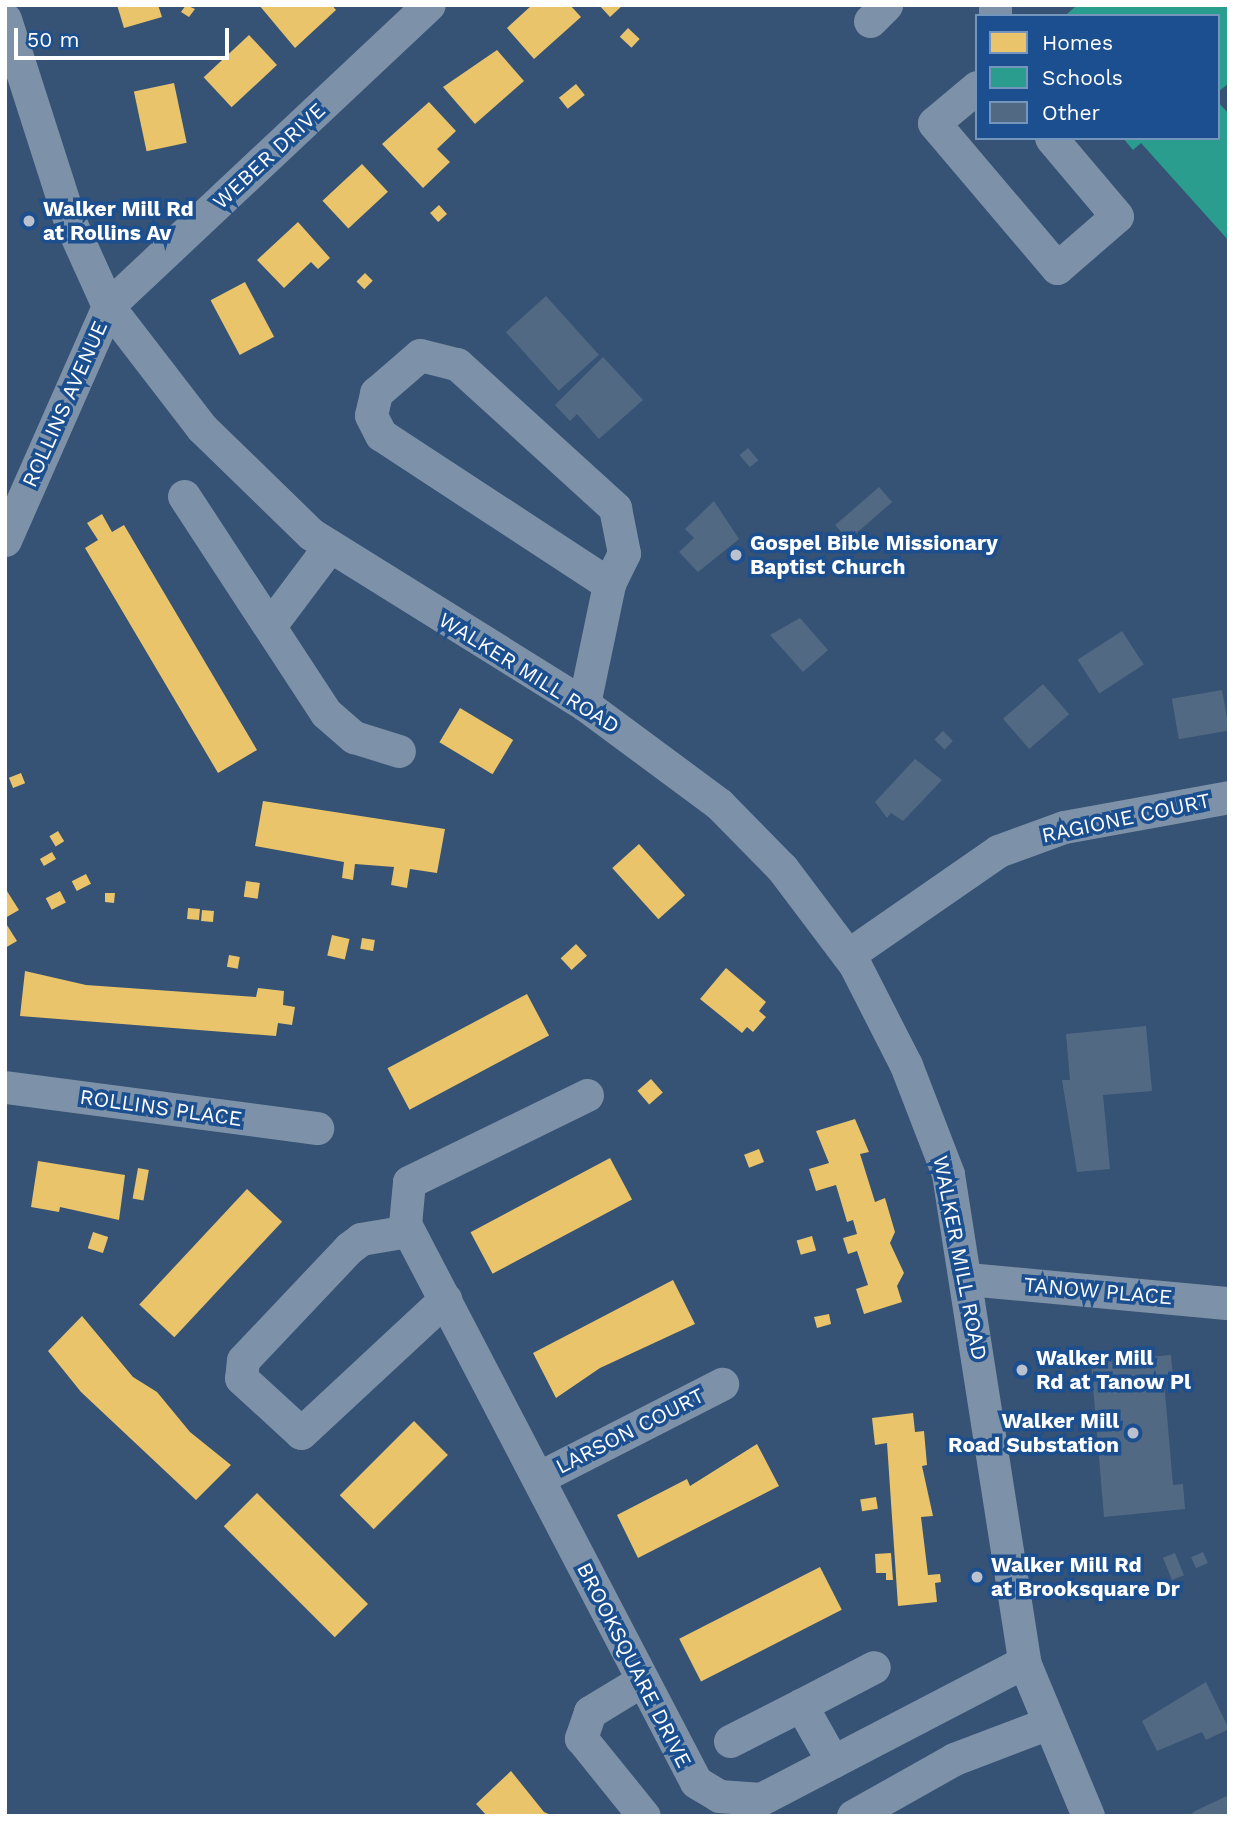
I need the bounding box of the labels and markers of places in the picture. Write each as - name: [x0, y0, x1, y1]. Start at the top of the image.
- place label: Walker Mill Rd at Rollins Av: [43, 196, 194, 246]
- marker: Walker Mill Rd at Rollins Av: [21, 213, 37, 229]
- place label: Gospel Bible Missionary Baptist Church: [750, 530, 998, 580]
- marker: Gospel Bible Missionary Baptist Church: [728, 547, 744, 563]
- place label: Walker Mill Rd at Tanow Pl: [1036, 1345, 1192, 1395]
- marker: Walker Mill Rd at Tanow Pl: [1014, 1362, 1030, 1378]
- place label: Walker Mill Road Substation: [948, 1408, 1119, 1458]
- marker: Walker Mill Road Substation: [1125, 1425, 1141, 1441]
- place label: Walker Mill Rd at Brooksquare Dr: [991, 1552, 1180, 1602]
- marker: Walker Mill Rd at Brooksquare Dr: [969, 1569, 985, 1585]

